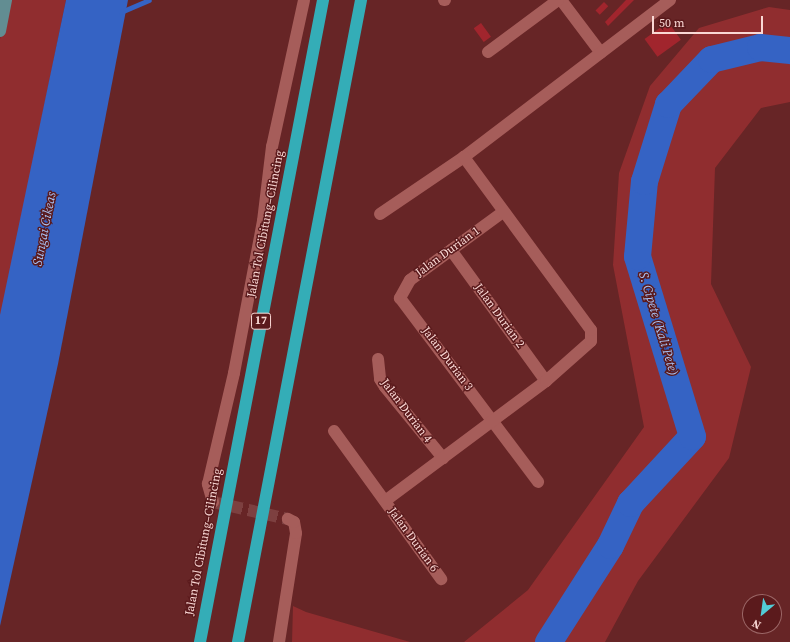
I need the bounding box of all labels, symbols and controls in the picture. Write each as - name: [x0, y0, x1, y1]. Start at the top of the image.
- scale bar: [654, 8, 765, 34]
- text: 50 m: [659, 15, 685, 31]
- street label: Jalan Tol Cibitung–Cilincing: [245, 149, 287, 299]
- water label: Sungai Cikeas: [30, 191, 60, 267]
- street label: Jalan Durian 1: [413, 224, 483, 280]
- water label: S. Cipete (Kali Pete): [635, 270, 681, 378]
- street label: Jalan Durian 2: [471, 281, 527, 351]
- road number: 17: [251, 312, 271, 330]
- street label: Jalan Durian 3: [418, 324, 476, 394]
- street label: Jalan Durian 4: [377, 376, 435, 446]
- street label: Jalan Tol Cibitung–Cilincing: [183, 467, 225, 617]
- street label: Jalan Durian 6: [385, 505, 441, 575]
- north arrow: [742, 594, 782, 634]
- text: N: [749, 616, 764, 633]

